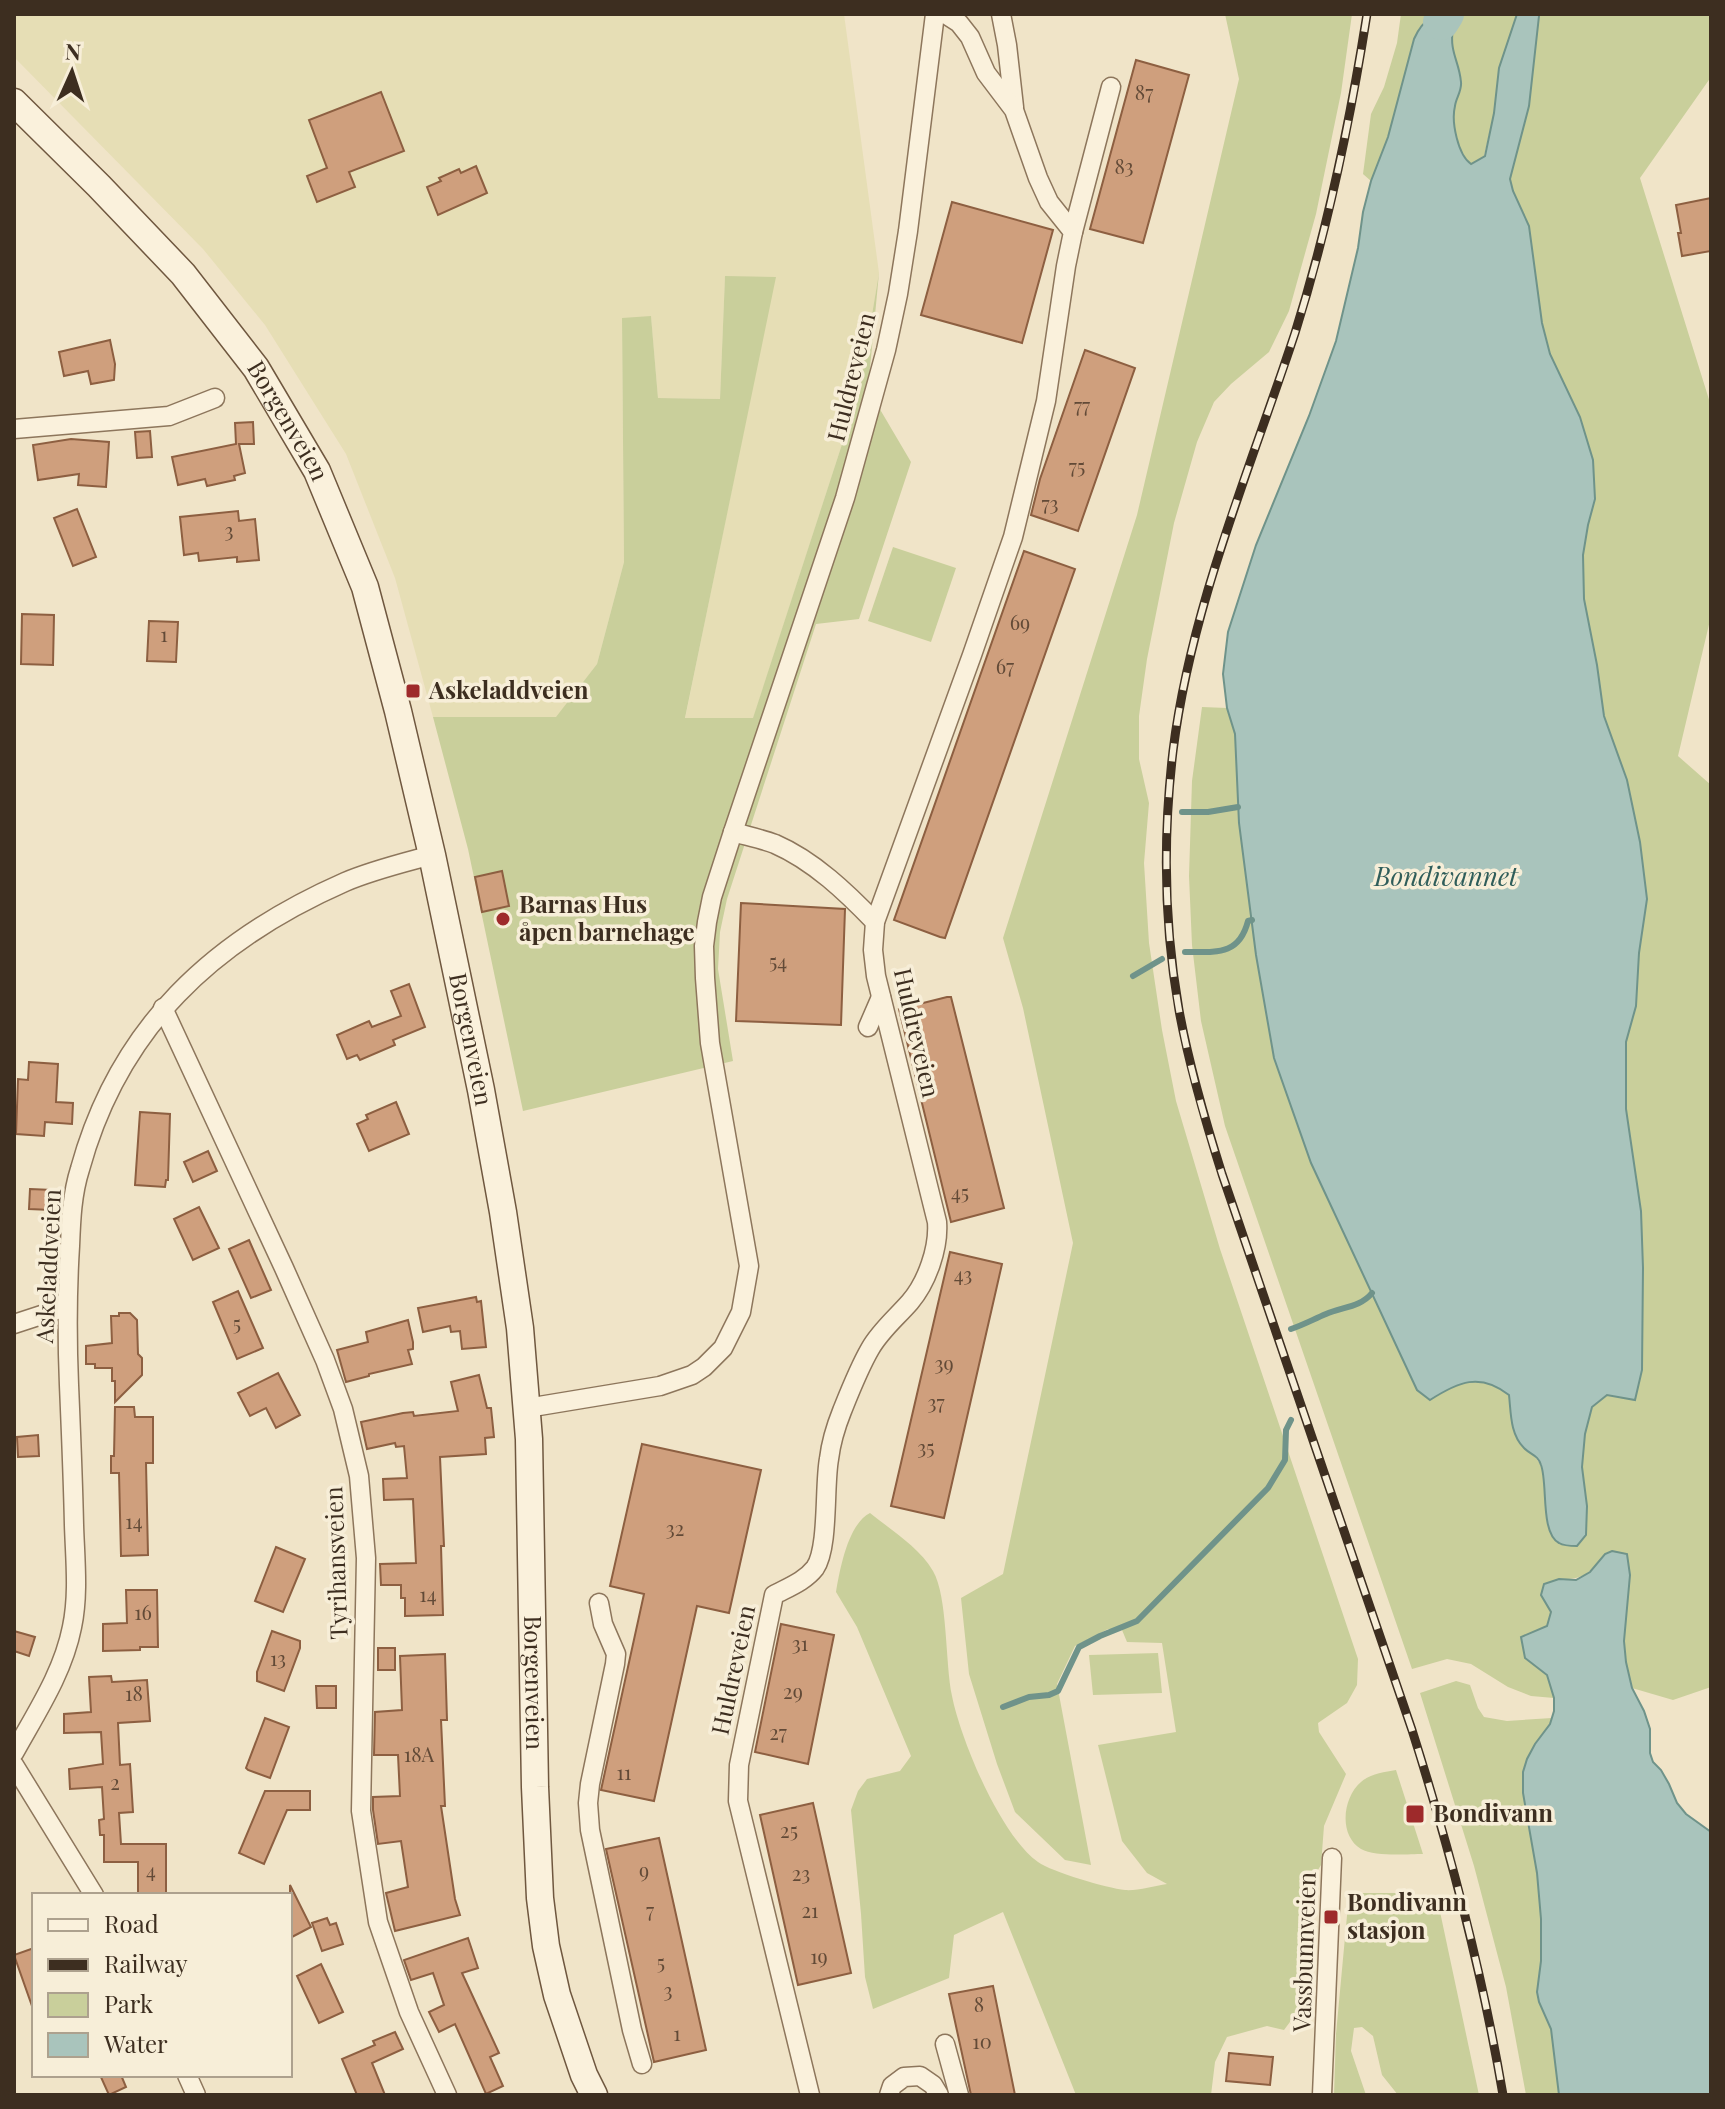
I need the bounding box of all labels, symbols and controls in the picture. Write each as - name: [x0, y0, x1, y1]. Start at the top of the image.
- north arrow: [32, 32, 112, 112]
- text: N: [64, 36, 82, 66]
- house number: 87: [1135, 78, 1153, 105]
- house number: 83: [1114, 152, 1134, 179]
- street label: Huldreveien: [819, 309, 882, 444]
- street label: Borgenveien: [241, 354, 337, 485]
- house number: 77: [1074, 391, 1090, 418]
- house number: 75: [1069, 452, 1085, 479]
- house number: 73: [1041, 489, 1059, 516]
- house number: 3: [224, 516, 234, 543]
- house number: 69: [1010, 608, 1030, 635]
- house number: 1: [160, 620, 168, 647]
- house number: 67: [996, 652, 1014, 679]
- place label: Askeladdveien: [428, 673, 589, 705]
- marker: Askeladdveien: [404, 682, 422, 700]
- water label: Bondivannet: [1373, 858, 1519, 893]
- place label: Barnas Hus åpen barnehage: [519, 887, 695, 947]
- marker: Barnas Hus åpen barnehage: [494, 910, 512, 928]
- house number: 54: [769, 947, 787, 974]
- street label: Huldreveien: [888, 965, 948, 1100]
- street label: Borgenveien: [443, 970, 501, 1108]
- house number: 45: [951, 1178, 969, 1205]
- street label: Askeladdveien: [27, 1188, 67, 1345]
- house number: 43: [954, 1260, 972, 1287]
- house number: 5: [233, 1309, 241, 1336]
- house number: 39: [934, 1349, 954, 1376]
- house number: 37: [927, 1388, 945, 1415]
- house number: 35: [917, 1433, 935, 1460]
- street label: Tyrihansveien: [316, 1486, 354, 1640]
- house number: 14: [125, 1507, 143, 1534]
- house number: 32: [666, 1514, 684, 1541]
- house number: 14: [419, 1580, 437, 1607]
- house number: 16: [134, 1598, 152, 1625]
- street label: Huldreveien: [703, 1602, 761, 1737]
- street label: Borgenveien: [518, 1615, 552, 1750]
- house number: 31: [792, 1629, 808, 1656]
- house number: 13: [270, 1644, 286, 1671]
- house number: 29: [783, 1677, 803, 1704]
- house number: 18: [125, 1679, 143, 1706]
- house number: 27: [769, 1718, 787, 1745]
- house number: 18A: [404, 1740, 435, 1767]
- house number: 11: [617, 1758, 631, 1785]
- house number: 2: [110, 1768, 120, 1795]
- place label: Bondivann: [1433, 1796, 1553, 1828]
- marker: Bondivann: [1404, 1803, 1426, 1825]
- house number: 25: [780, 1816, 798, 1843]
- house number: 4: [146, 1856, 156, 1883]
- house number: 9: [639, 1856, 649, 1883]
- house number: 23: [792, 1859, 810, 1886]
- street label: Vassbunnveien: [1284, 1871, 1322, 2034]
- place label: Bondivann stasjon: [1347, 1885, 1467, 1945]
- legend: [32, 1893, 292, 2077]
- house number: 7: [646, 1896, 654, 1923]
- house number: 21: [802, 1896, 818, 1923]
- text: Road: [104, 1907, 159, 1939]
- marker: Bondivann stasjon: [1322, 1908, 1340, 1926]
- house number: 19: [810, 1942, 828, 1969]
- text: Railway: [104, 1947, 188, 1979]
- house number: 5: [657, 1948, 665, 1975]
- house number: 3: [663, 1976, 673, 2003]
- text: Park: [104, 1987, 154, 2019]
- house number: 8: [974, 1990, 984, 2017]
- house number: 1: [673, 2019, 681, 2046]
- text: Water: [103, 2027, 168, 2059]
- house number: 10: [972, 2027, 992, 2054]

